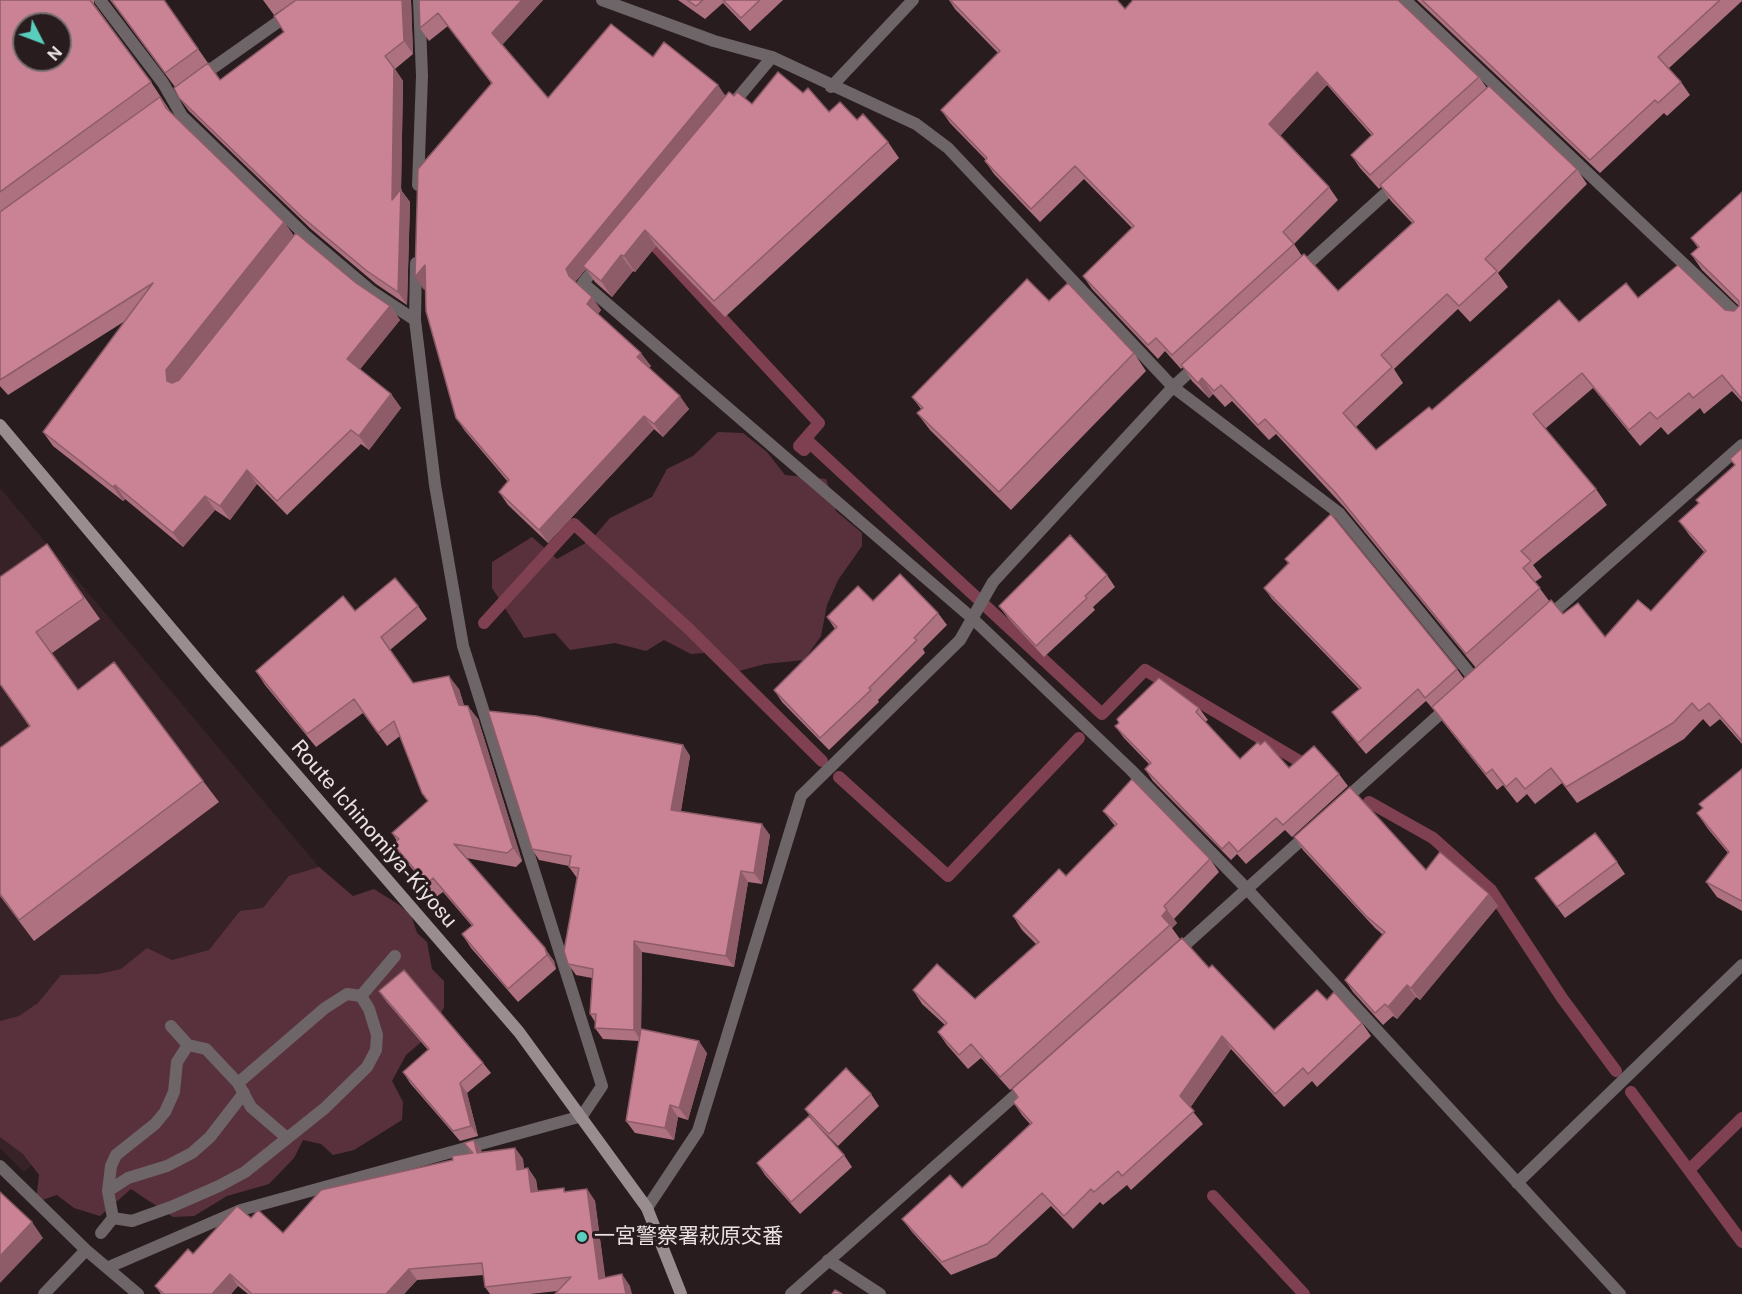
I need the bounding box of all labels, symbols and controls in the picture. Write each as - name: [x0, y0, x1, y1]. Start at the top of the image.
- north arrow: [12, 12, 72, 72]
- text: N: [43, 42, 66, 64]
- street label: Route Ichinomiya-Kiyosu: [286, 735, 462, 933]
- place label: 一宮警察署萩原交番: [594, 1224, 783, 1250]
- marker: 一宮警察署萩原交番: [575, 1230, 589, 1244]

